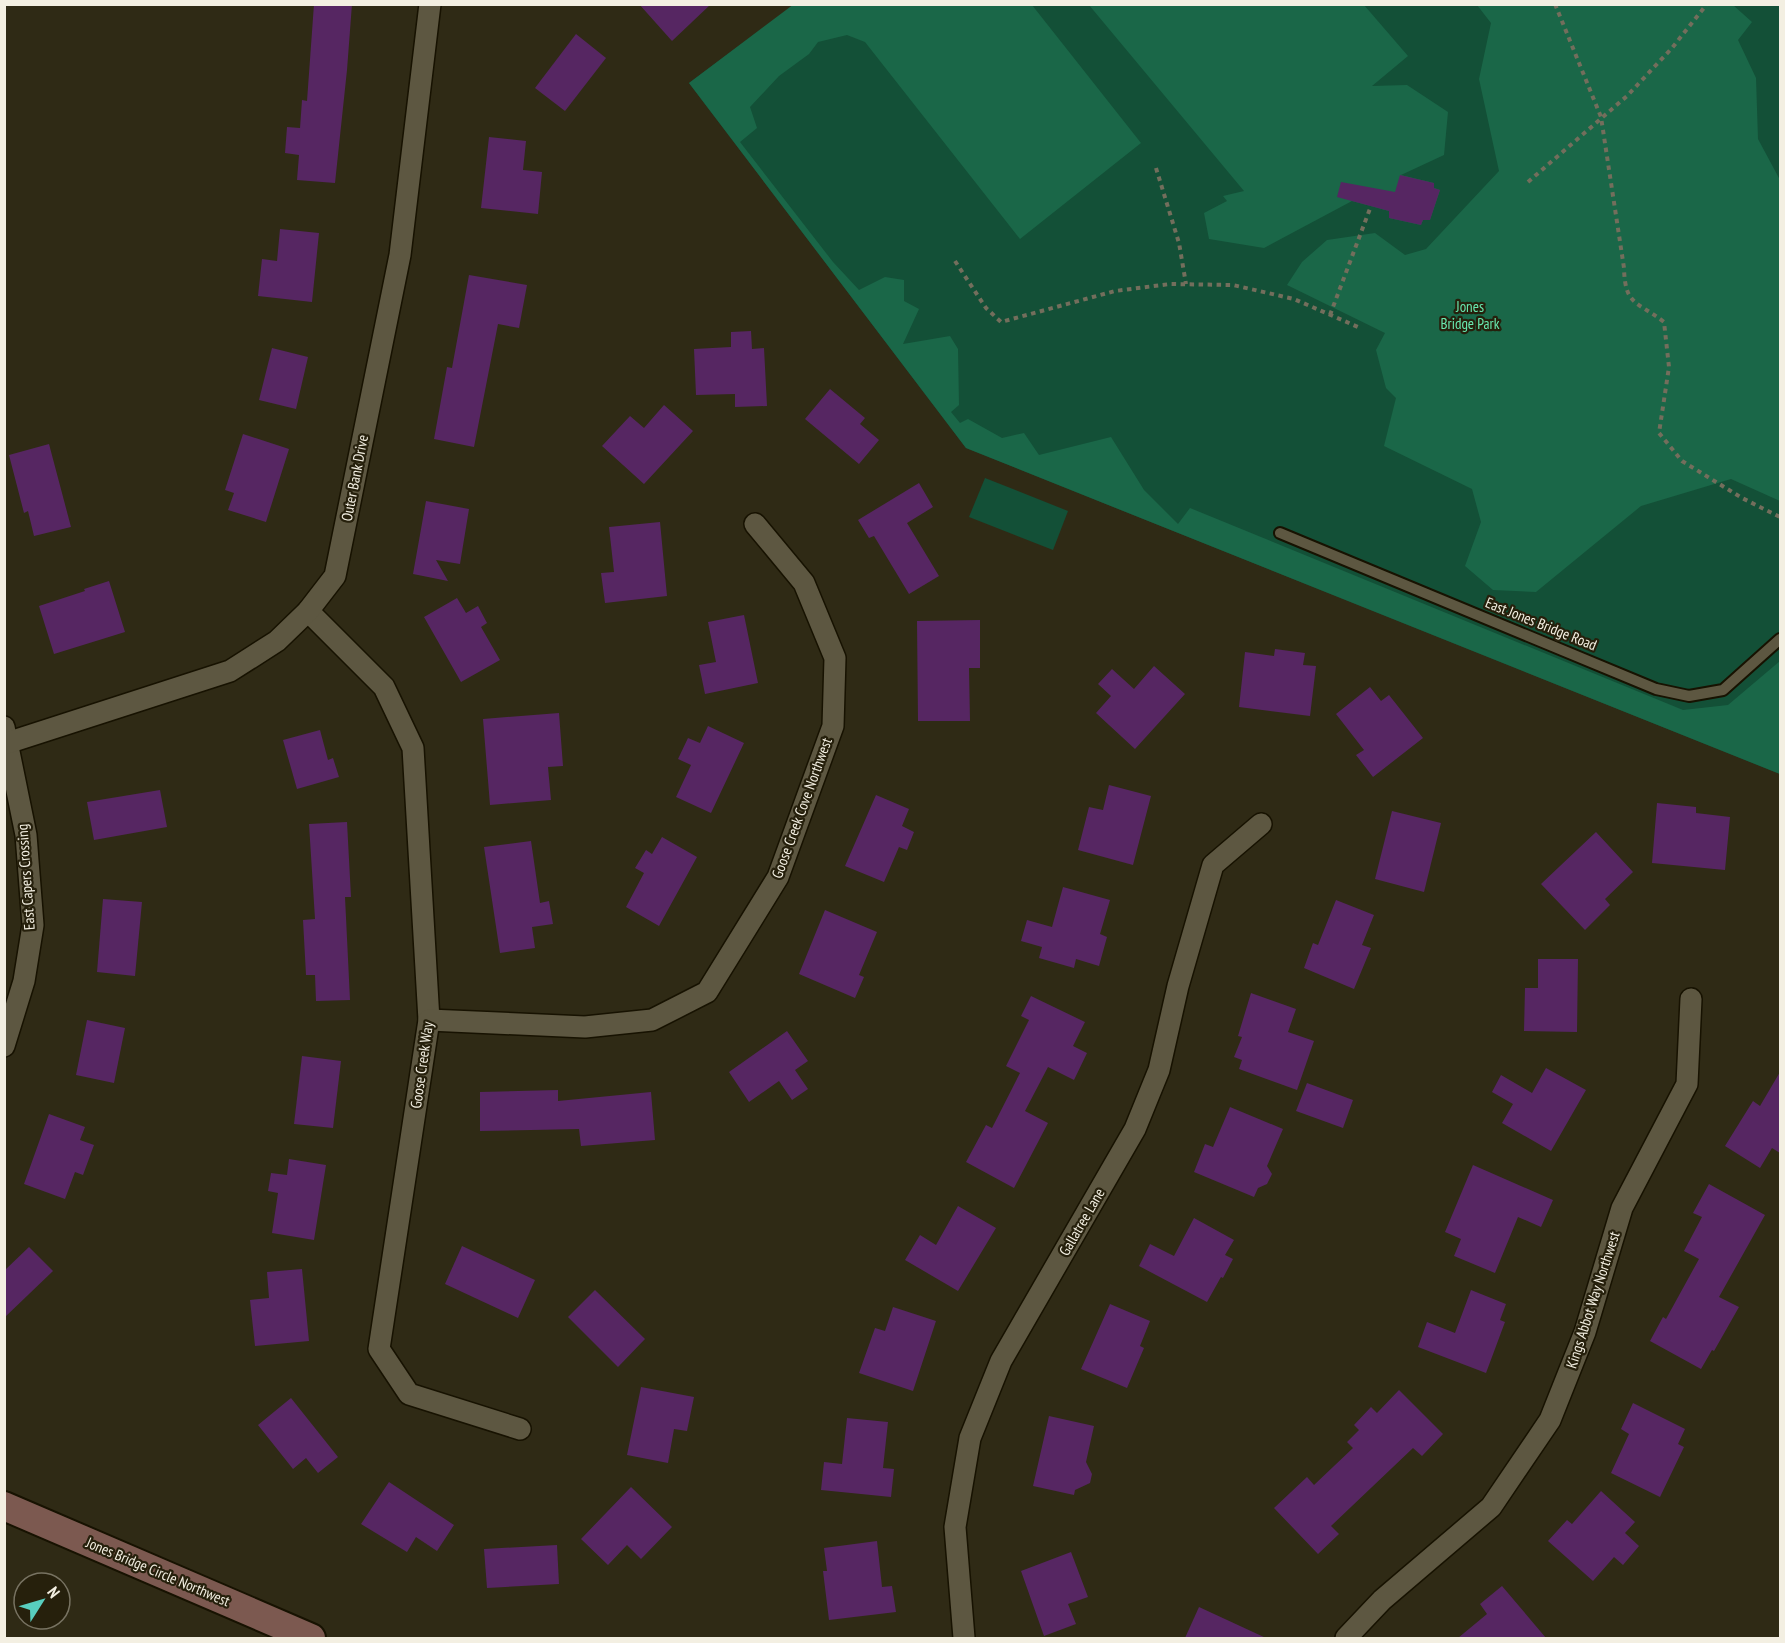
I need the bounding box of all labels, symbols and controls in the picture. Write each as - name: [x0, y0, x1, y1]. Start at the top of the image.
- park label: Jones Bridge Park: [1440, 297, 1500, 333]
- street label: Outer Bank Drive: [337, 433, 372, 523]
- street label: East Jones Bridge Road: [1483, 593, 1600, 655]
- street label: Goose Creek Cove Northwest: [767, 735, 836, 881]
- street label: East Capers Crossing: [12, 823, 39, 931]
- street label: Goose Creek Way: [406, 1020, 437, 1110]
- street label: Gallatree Lane: [1055, 1185, 1109, 1259]
- street label: Kings Abbot Way Northwest: [1561, 1229, 1624, 1371]
- street label: Jones Bridge Circle Northwest: [83, 1532, 233, 1610]
- north arrow: [12, 1571, 72, 1631]
- text: N: [43, 1583, 65, 1601]

